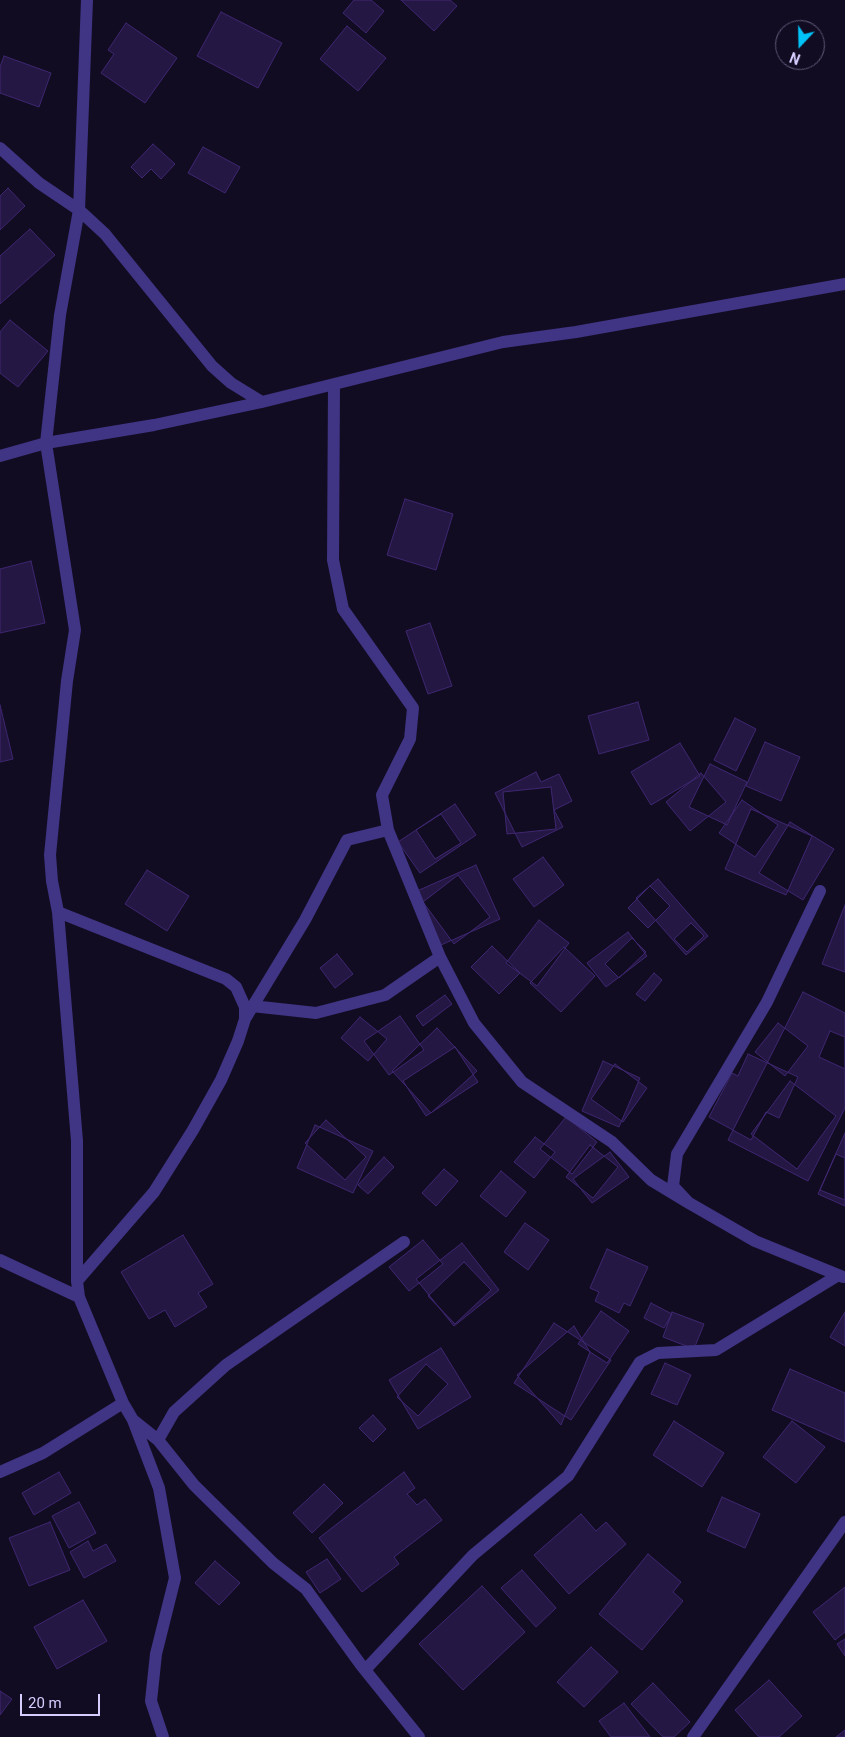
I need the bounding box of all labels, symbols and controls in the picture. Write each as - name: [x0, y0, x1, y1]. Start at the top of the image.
- north arrow: [775, 20, 825, 70]
- text: N: [788, 49, 802, 67]
- scale bar: [22, 1684, 102, 1716]
- text: 20 m: [28, 1694, 62, 1712]

